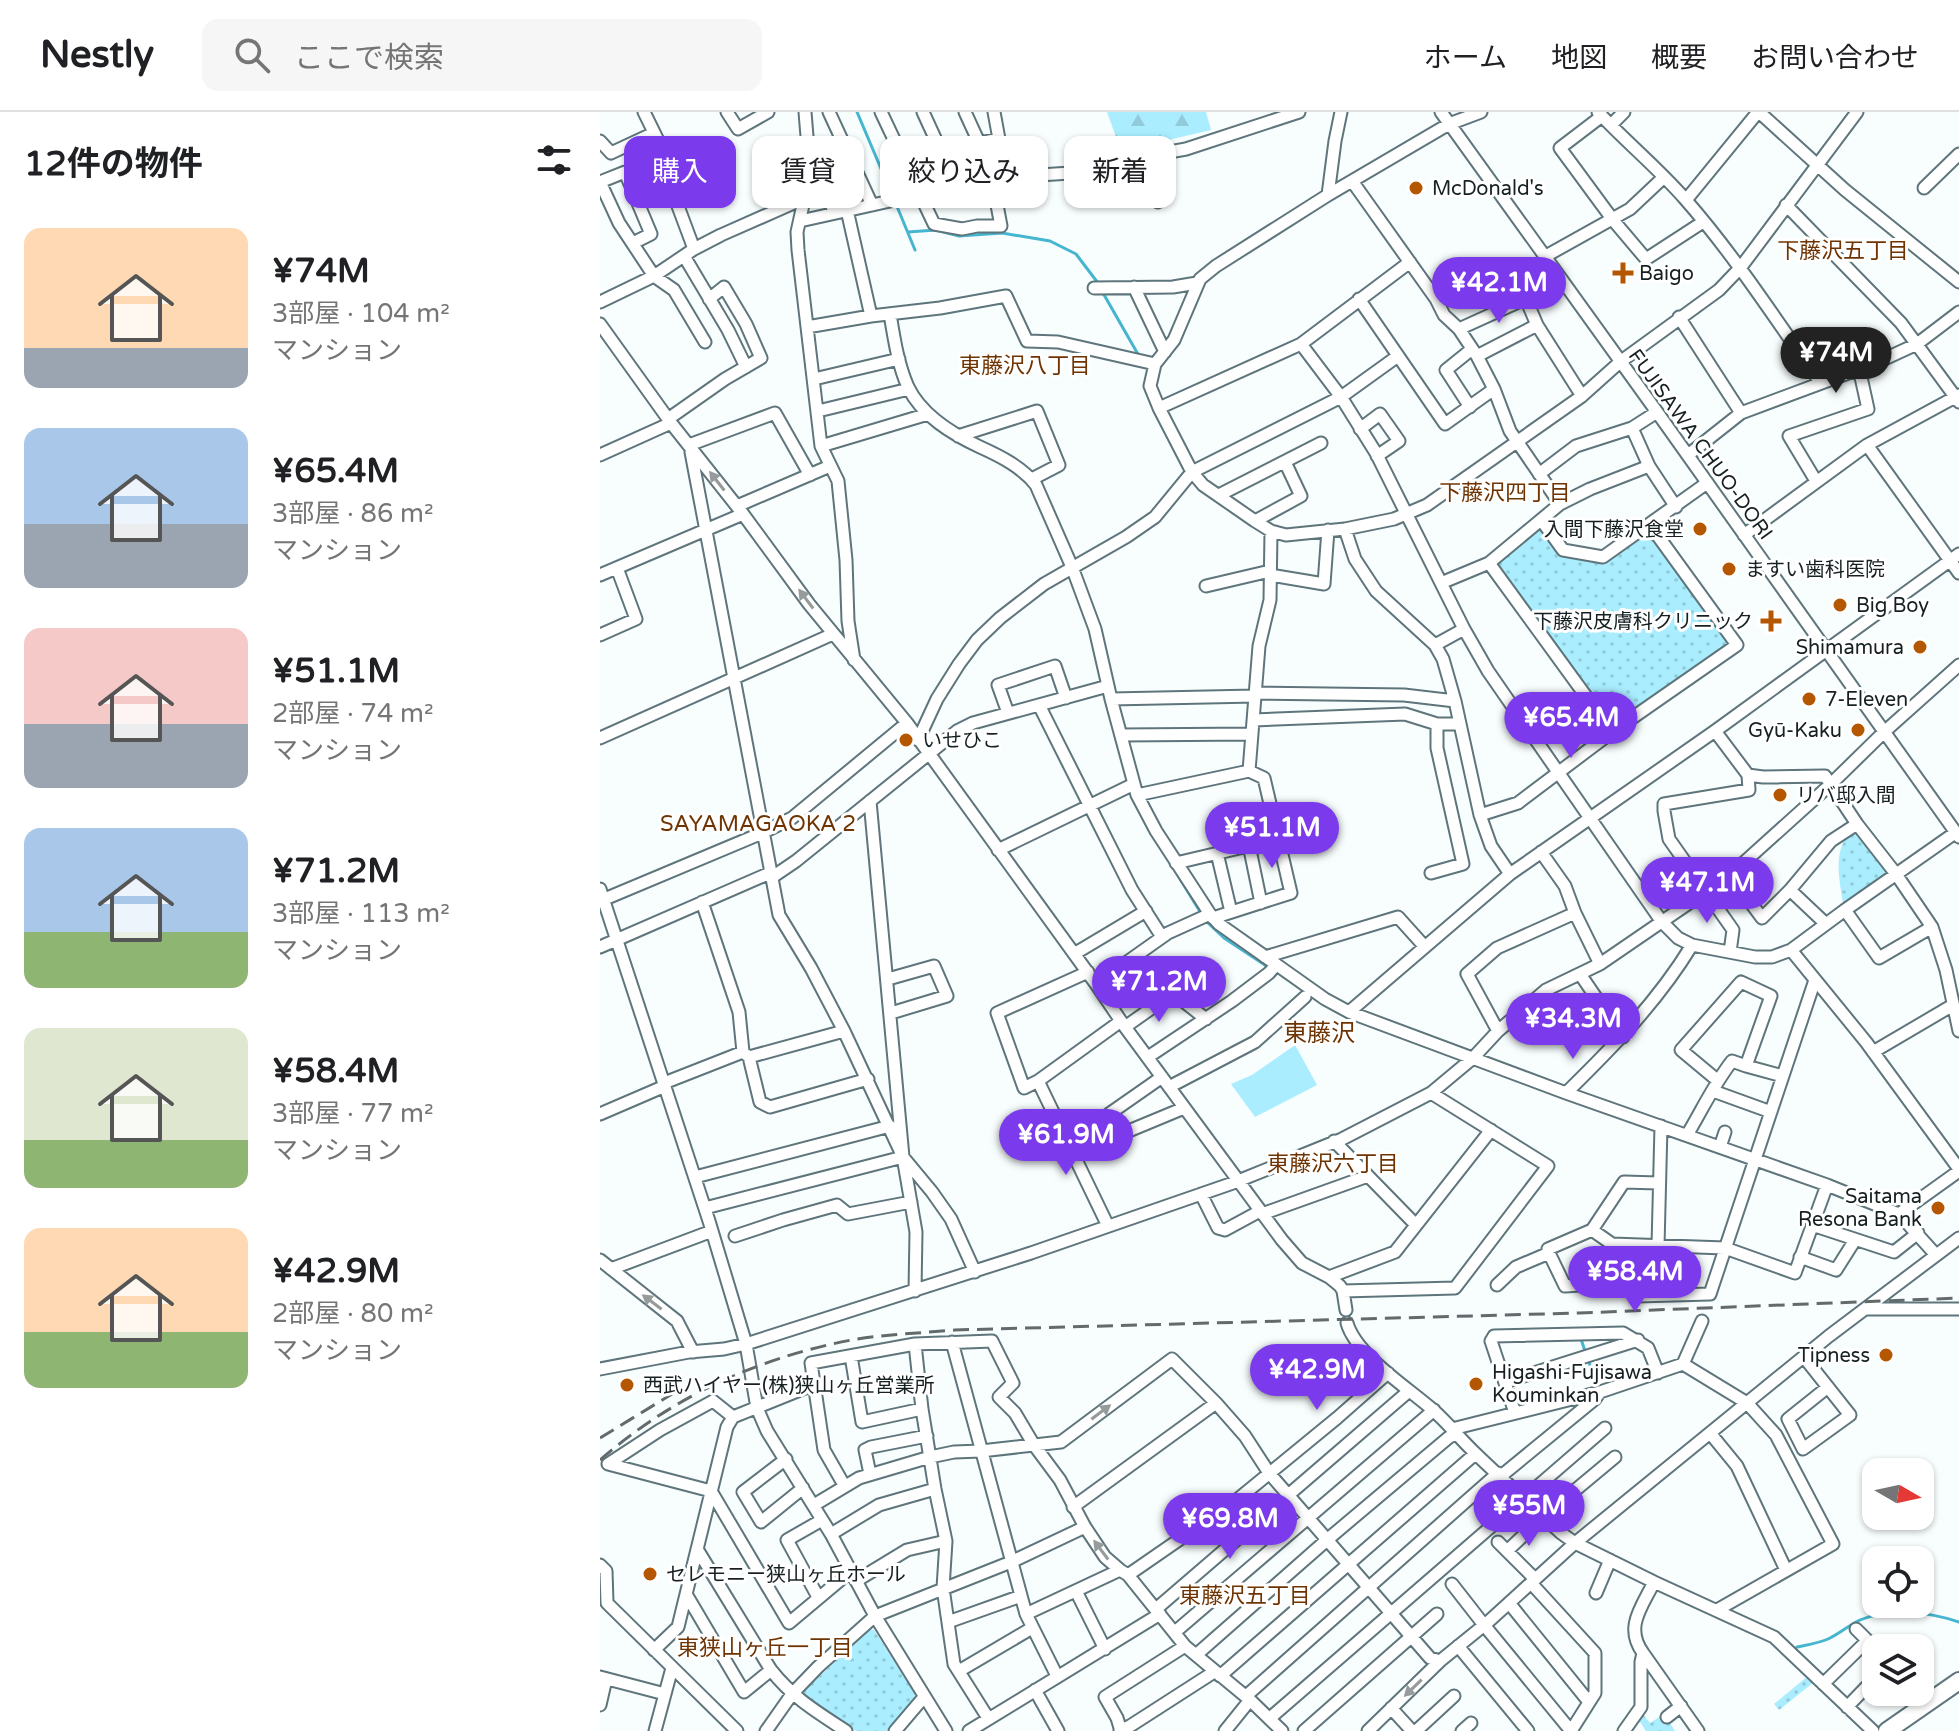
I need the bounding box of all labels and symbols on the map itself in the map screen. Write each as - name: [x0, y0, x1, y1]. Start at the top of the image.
- place label: McDonald's: [1432, 177, 1544, 201]
- marker: McDonald's: [1407, 179, 1425, 197]
- district label: 下藤沢五丁目: [1777, 238, 1909, 264]
- pin: ¥42.1M: [1434, 257, 1564, 325]
- place label: Baigo: [1639, 262, 1694, 286]
- marker: Baigo: [1614, 264, 1632, 282]
- pin: ¥74M: [1789, 327, 1883, 395]
- street label: FUJISAWA CHUO-DORI: [1623, 345, 1777, 545]
- district label: 東藤沢八丁目: [959, 353, 1091, 379]
- one-way arrow: [709, 471, 726, 491]
- district label: 下藤沢四丁目: [1439, 480, 1571, 506]
- place label: 入間下藤沢食堂: [1544, 518, 1684, 542]
- marker: 入間下藤沢食堂: [1691, 520, 1709, 538]
- place label: ますい歯科医院: [1745, 558, 1885, 582]
- marker: ますい歯科医院: [1720, 560, 1738, 578]
- one-way arrow: [798, 589, 814, 610]
- place label: Big Boy: [1856, 594, 1929, 618]
- marker: Big Boy: [1831, 596, 1849, 614]
- place label: 下藤沢皮膚科クリニック: [1533, 610, 1753, 634]
- marker: 下藤沢皮膚科クリニック: [1760, 610, 1782, 632]
- place label: Shimamura: [1796, 636, 1904, 660]
- marker: Shimamura: [1911, 638, 1929, 656]
- place label: 7-Eleven: [1825, 688, 1908, 712]
- marker: 7-Eleven: [1800, 690, 1818, 708]
- pin: ¥65.4M: [1506, 692, 1636, 760]
- place label: Gyū-Kaku: [1748, 719, 1842, 743]
- marker: Gyū-Kaku: [1849, 721, 1867, 739]
- place label: いせひこ: [922, 729, 1002, 753]
- marker: いせひこ: [897, 731, 915, 749]
- place label: リバ邸入間: [1796, 784, 1896, 808]
- marker: リバ邸入間: [1771, 786, 1789, 804]
- pin: ¥51.1M: [1207, 802, 1337, 870]
- district label: SAYAMAGAOKA 2: [660, 811, 856, 837]
- pin: ¥47.1M: [1642, 857, 1772, 925]
- pin: ¥71.2M: [1094, 956, 1224, 1024]
- pin: ¥34.3M: [1508, 993, 1638, 1061]
- district label: 東藤沢: [1283, 1019, 1355, 1048]
- pin: ¥61.9M: [1001, 1109, 1131, 1177]
- district label: 東藤沢六丁目: [1267, 1151, 1399, 1177]
- place label: Saitama Resona Bank: [1798, 1185, 1922, 1232]
- marker: Saitama Resona Bank: [1929, 1199, 1947, 1217]
- pin: ¥58.4M: [1570, 1246, 1700, 1314]
- one-way arrow: [642, 1295, 662, 1311]
- pin: ¥42.9M: [1252, 1344, 1382, 1412]
- place label: Tipness: [1798, 1344, 1870, 1368]
- marker: Tipness: [1877, 1346, 1895, 1364]
- place label: Higashi-Fujisawa Kouminkan: [1492, 1361, 1652, 1408]
- place label: 西武ハイヤー(株)狭山ヶ丘営業所: [643, 1374, 934, 1398]
- marker: Higashi-Fujisawa Kouminkan: [1467, 1375, 1485, 1393]
- marker: 西武ハイヤー(株)狭山ヶ丘営業所: [618, 1376, 636, 1394]
- one-way arrow: [1091, 1405, 1112, 1420]
- north arrow: [1862, 1458, 1934, 1530]
- pin: ¥55M: [1482, 1480, 1576, 1548]
- pin: ¥69.8M: [1165, 1493, 1295, 1561]
- one-way arrow: [1093, 1540, 1109, 1560]
- place label: セレモニー狭山ヶ丘ホール: [666, 1563, 906, 1587]
- marker: セレモニー狭山ヶ丘ホール: [641, 1565, 659, 1583]
- district label: 東藤沢五丁目: [1179, 1583, 1311, 1609]
- district label: 東狭山ヶ丘一丁目: [677, 1635, 853, 1661]
- one-way arrow: [1404, 1678, 1423, 1696]

